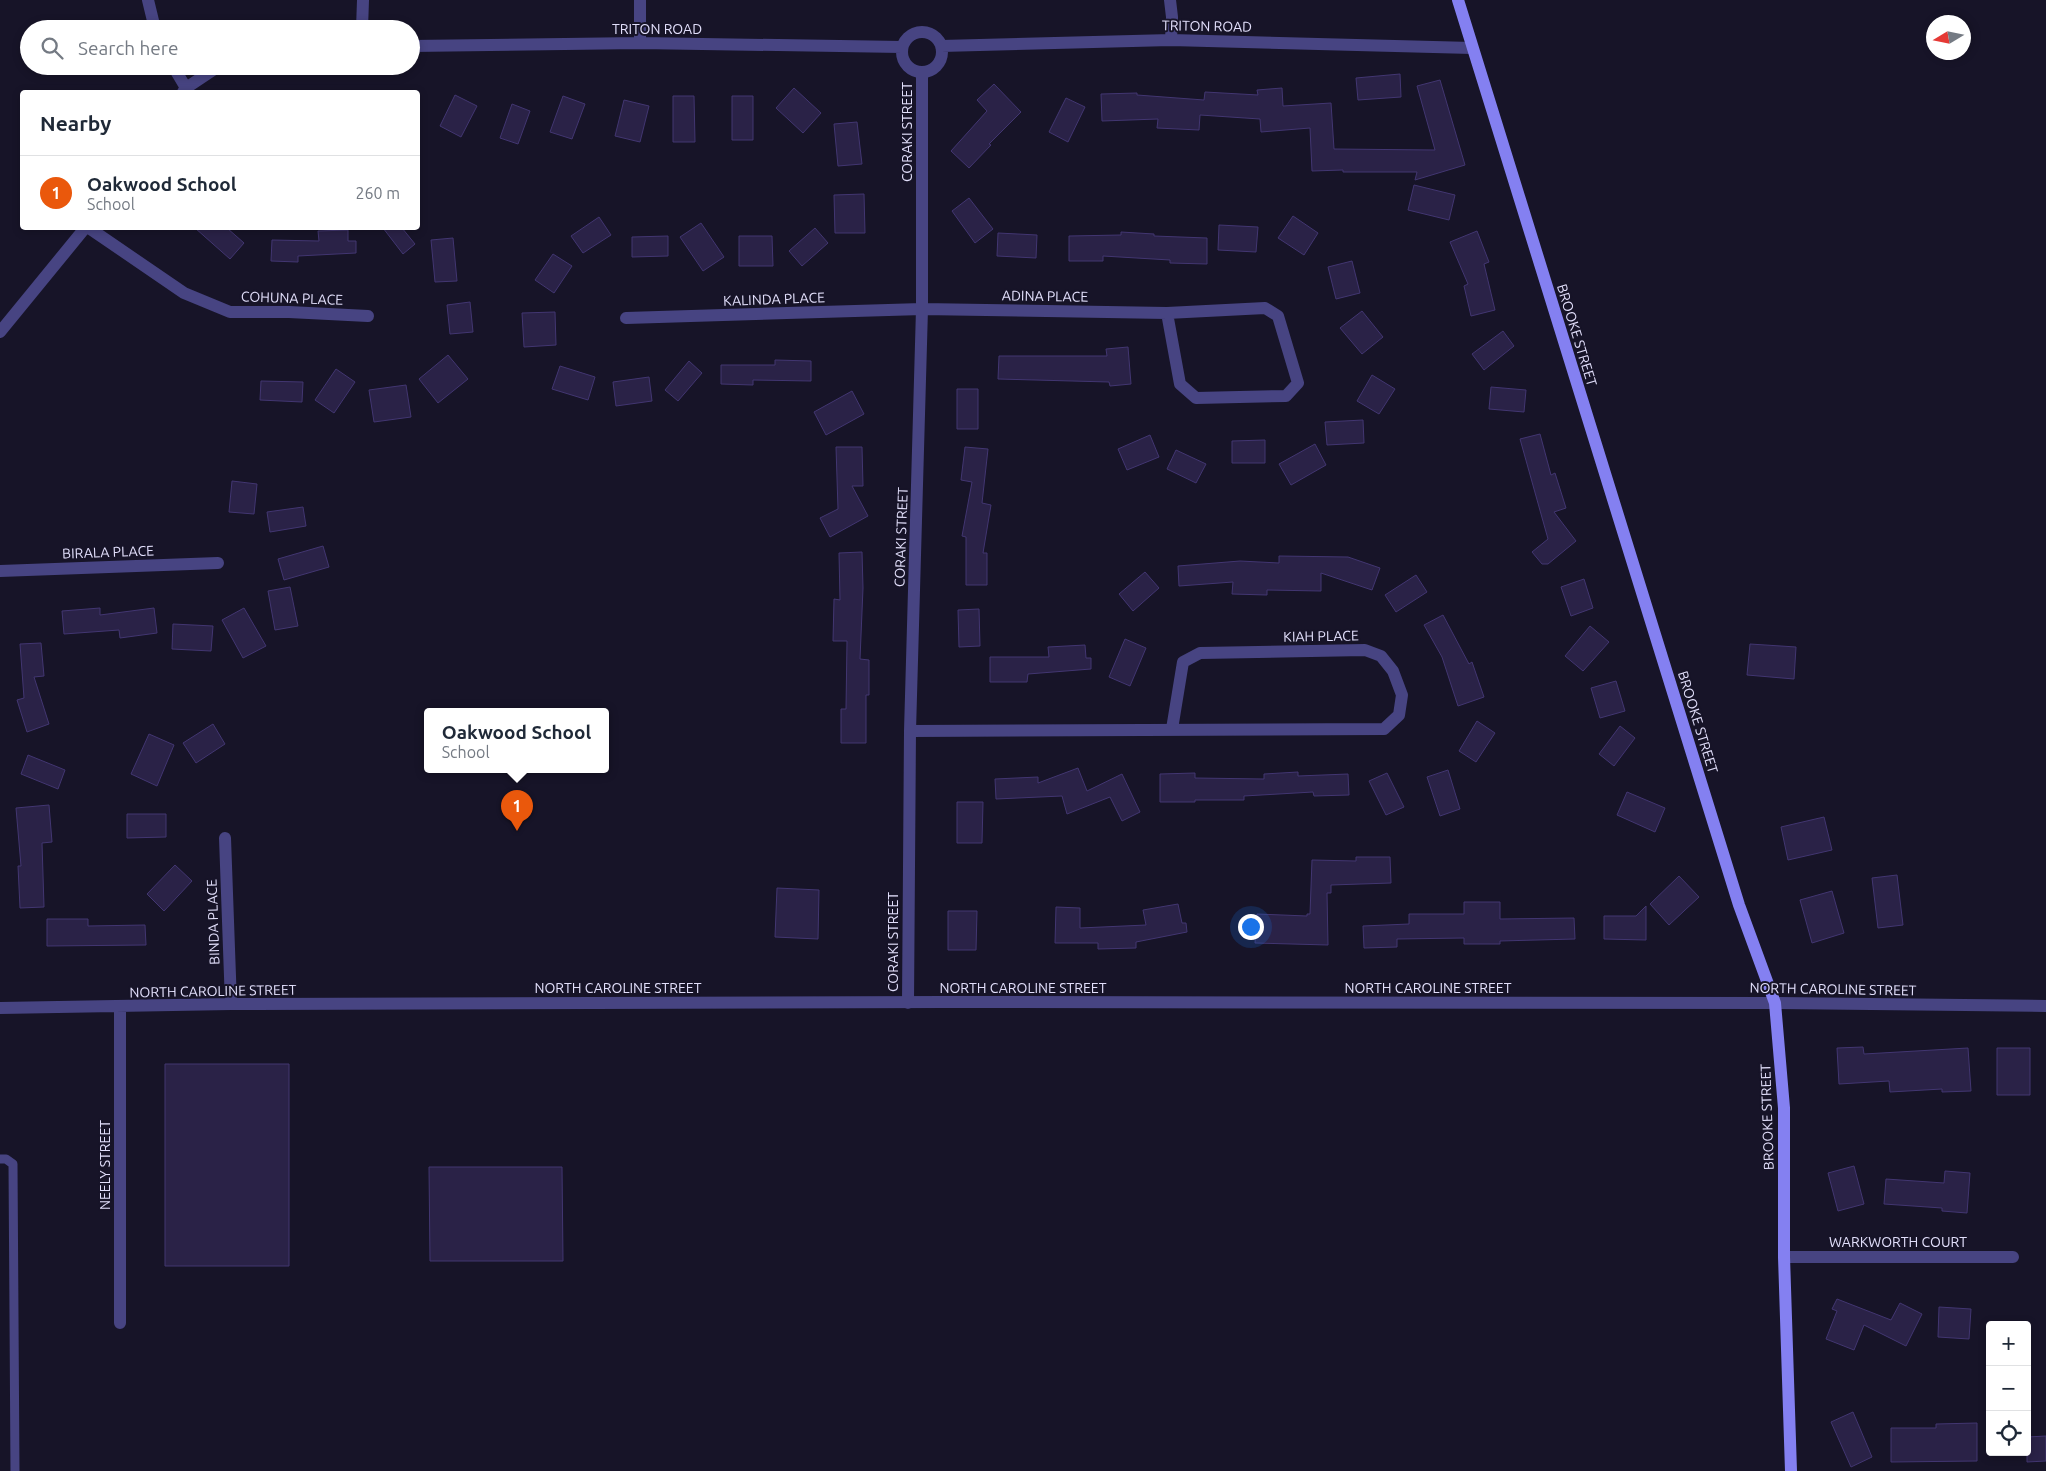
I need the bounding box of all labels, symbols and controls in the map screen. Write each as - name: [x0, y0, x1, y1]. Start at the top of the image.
- north arrow: [1926, 15, 1971, 60]
- street label: TRITON ROAD: [1162, 17, 1252, 35]
- search box: [20, 20, 420, 75]
- street label: TRITON ROAD: [612, 21, 702, 37]
- icon: search: [38, 34, 66, 62]
- text: Search here: [78, 37, 178, 59]
- street label: CORAKI STREET: [899, 82, 915, 182]
- text: Nearby: [40, 111, 111, 135]
- text: Oakwood School: [87, 173, 237, 195]
- text: 1: [51, 184, 61, 202]
- text: 260 m: [355, 184, 400, 202]
- text: School: [87, 195, 135, 213]
- street label: BROOKE STREET: [1554, 282, 1600, 388]
- street label: ADINA PLACE: [1002, 287, 1088, 305]
- street label: COHUNA PLACE: [241, 288, 343, 308]
- street label: KALINDA PLACE: [723, 289, 825, 309]
- street label: CORAKI STREET: [891, 486, 911, 587]
- street label: BIRALA PLACE: [62, 542, 154, 562]
- street label: KIAH PLACE: [1283, 627, 1359, 645]
- street label: BROOKE STREET: [1675, 669, 1721, 775]
- popup: [424, 708, 609, 773]
- text: Oakwood School: [442, 721, 591, 743]
- text: School: [442, 743, 490, 761]
- pin: 1: [501, 790, 533, 831]
- street label: BINDA PLACE: [204, 879, 222, 965]
- street label: CORAKI STREET: [885, 892, 901, 992]
- your location: [1238, 914, 1264, 940]
- street label: NORTH CAROLINE STREET: [535, 980, 702, 996]
- street label: NORTH CAROLINE STREET: [940, 980, 1107, 996]
- street label: NORTH CAROLINE STREET: [1345, 980, 1512, 996]
- street label: NORTH CAROLINE STREET: [1749, 980, 1917, 998]
- street label: NORTH CAROLINE STREET: [129, 982, 297, 1000]
- street label: BROOKE STREET: [1757, 1063, 1777, 1170]
- street label: NEELY STREET: [97, 1120, 113, 1210]
- street label: WARKWORTH COURT: [1829, 1234, 1967, 1250]
- map controls: [1986, 1321, 2031, 1456]
- button: +: [1986, 1321, 2031, 1366]
- button: −: [1986, 1366, 2031, 1411]
- button: locate: [1986, 1411, 2031, 1456]

